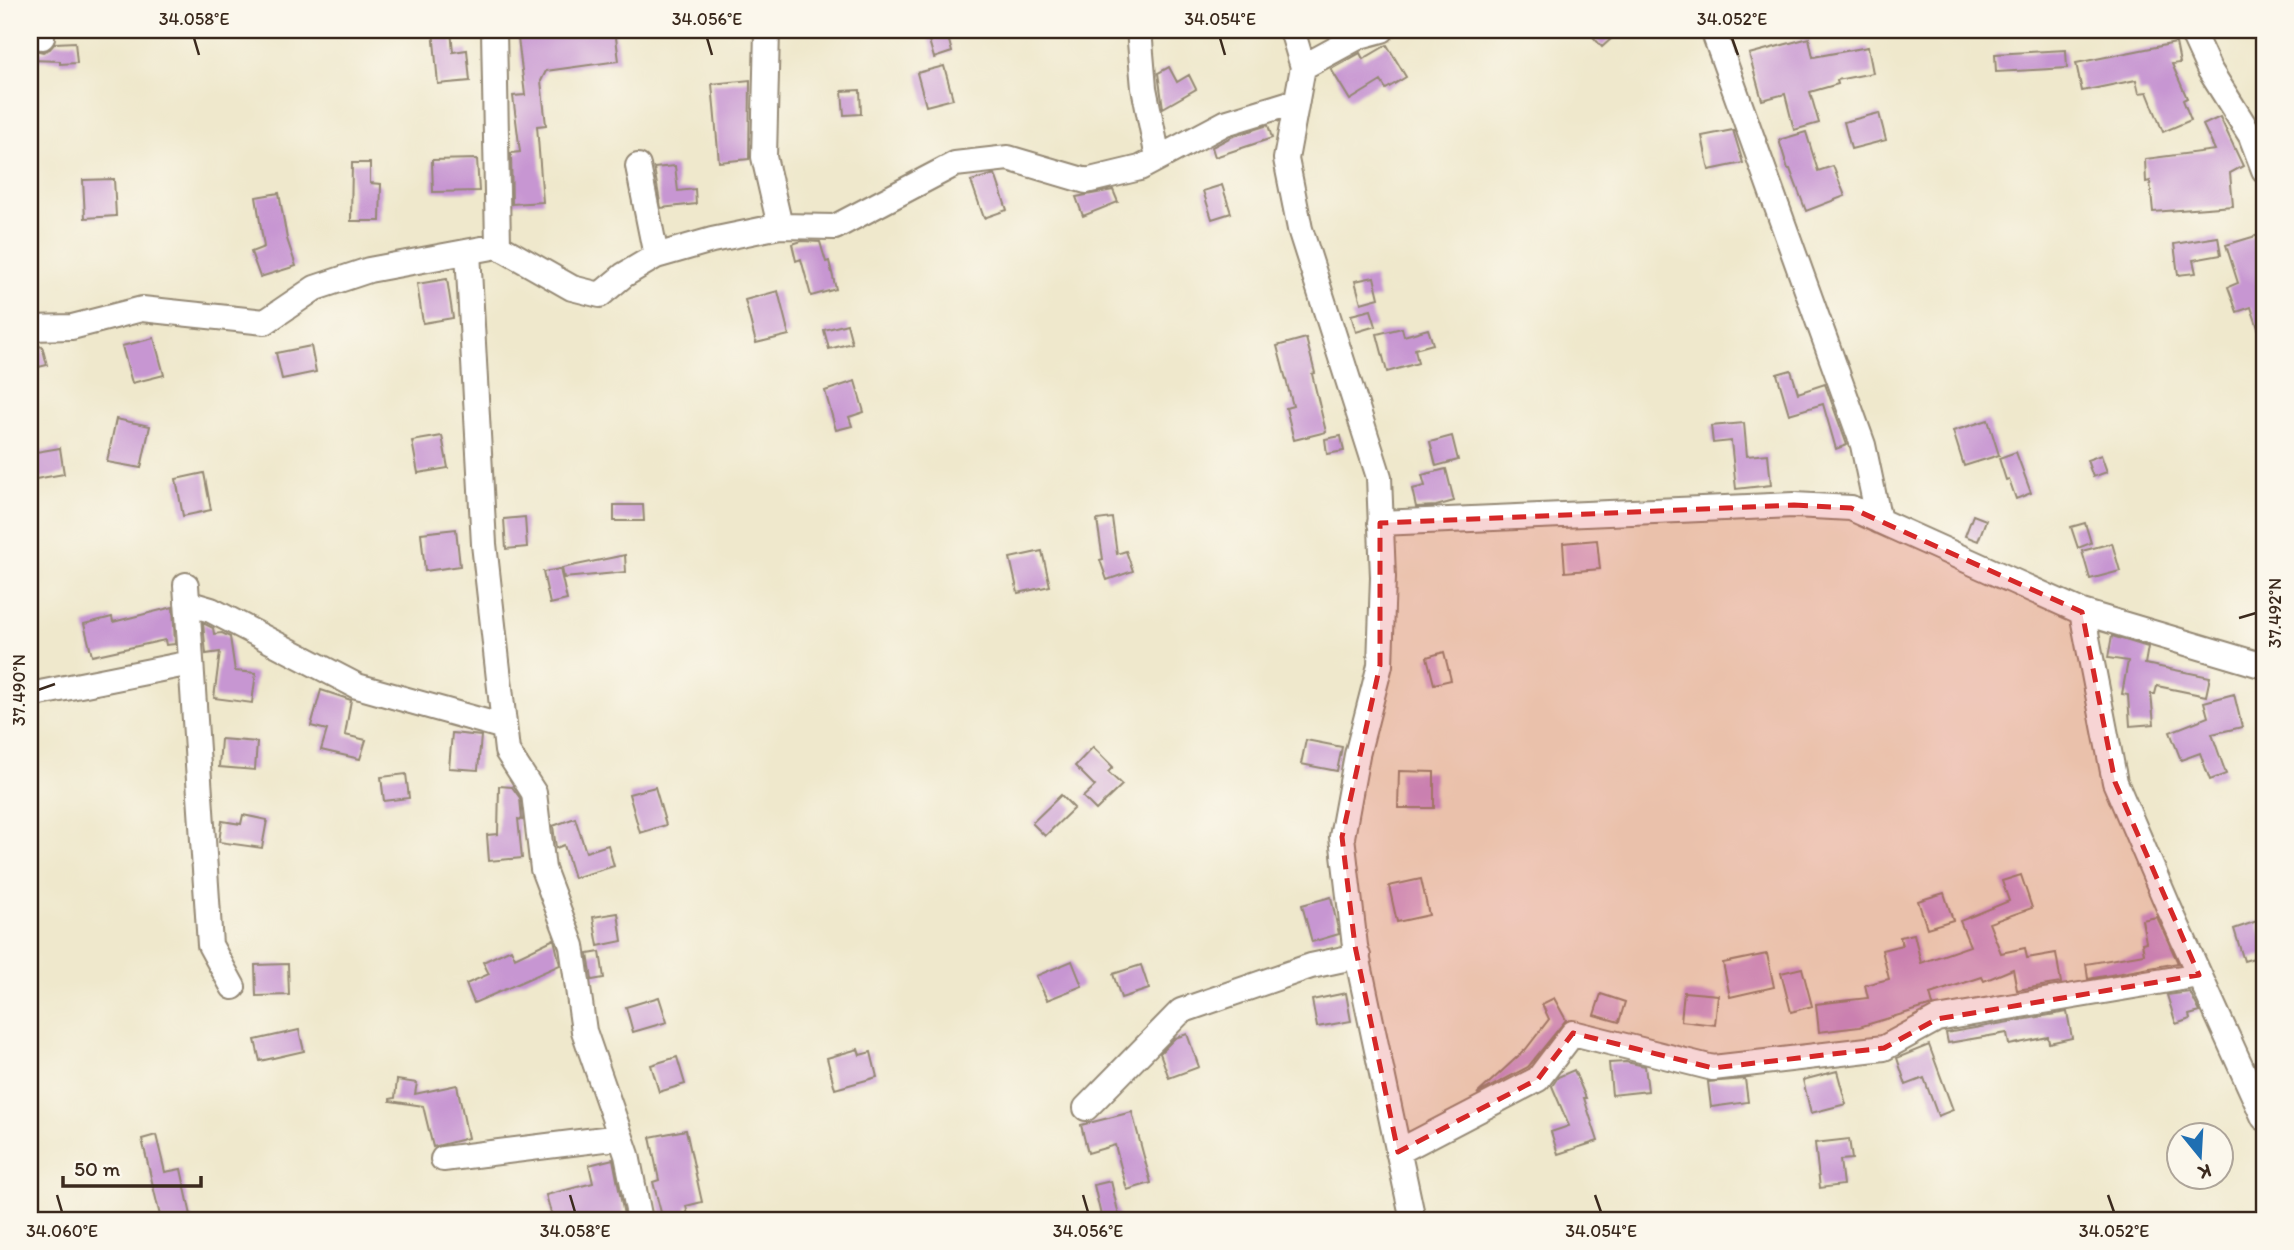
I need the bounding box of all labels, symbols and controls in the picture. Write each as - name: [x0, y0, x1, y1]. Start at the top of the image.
- text: 34.058°E: [159, 8, 229, 30]
- text: 34.056°E: [672, 8, 742, 30]
- text: 34.054°E: [1184, 8, 1256, 30]
- text: 34.052°E: [1697, 8, 1767, 30]
- text: 37.492°N: [2264, 578, 2286, 648]
- text: 37.490°N: [8, 654, 30, 726]
- north arrow: [2164, 1120, 2234, 1190]
- scale bar: [63, 1145, 201, 1189]
- text: 50 m: [74, 1156, 121, 1181]
- text: K: [2195, 1159, 2214, 1185]
- text: 34.060°E: [26, 1220, 98, 1242]
- text: 34.058°E: [540, 1220, 610, 1242]
- text: 34.056°E: [1053, 1220, 1123, 1242]
- text: 34.054°E: [1565, 1220, 1637, 1242]
- text: 34.052°E: [2079, 1220, 2149, 1242]

